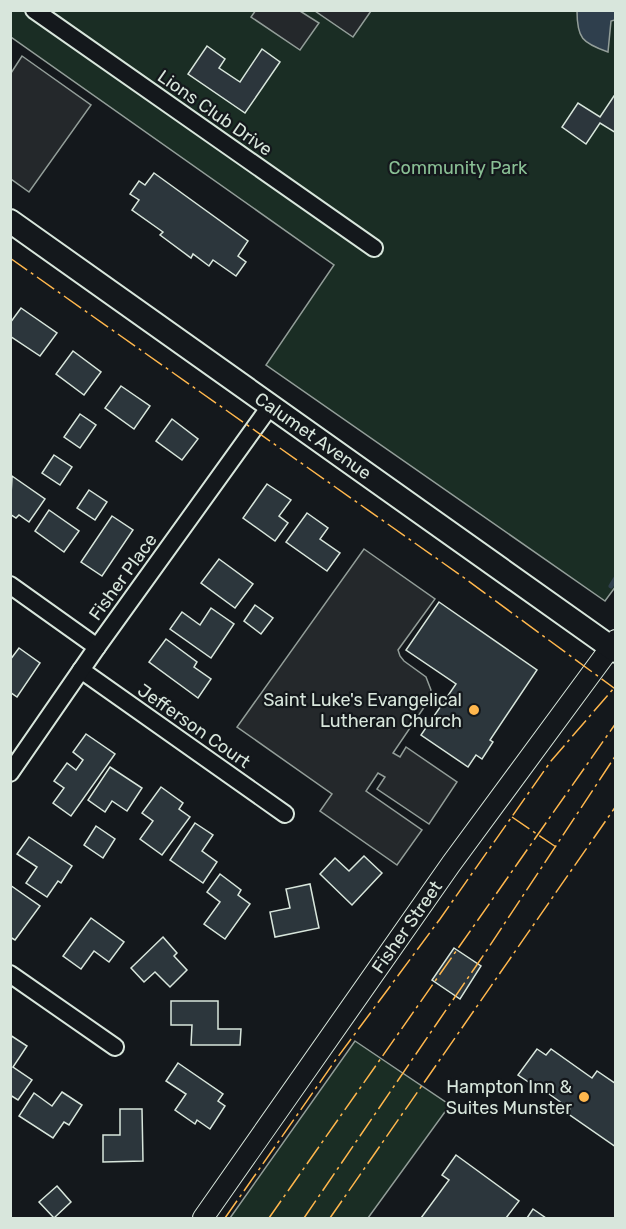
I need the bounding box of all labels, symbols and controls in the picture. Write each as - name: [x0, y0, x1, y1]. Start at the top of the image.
- street label: Lions Club Drive: [153, 65, 277, 161]
- park label: Community Park: [389, 157, 528, 179]
- street label: Calumet Avenue: [251, 388, 375, 484]
- street label: Fisher Place: [84, 529, 162, 625]
- street label: Jefferson Court: [133, 679, 255, 773]
- place label: Saint Luke's Evangelical Lutheran Church: [263, 689, 462, 732]
- marker: Saint Luke's Evangelical Lutheran Church: [467, 703, 481, 717]
- street label: Fisher Street: [367, 876, 447, 978]
- place label: Hampton Inn & Suites Munster: [446, 1076, 572, 1119]
- marker: Hampton Inn & Suites Munster: [577, 1090, 591, 1104]

